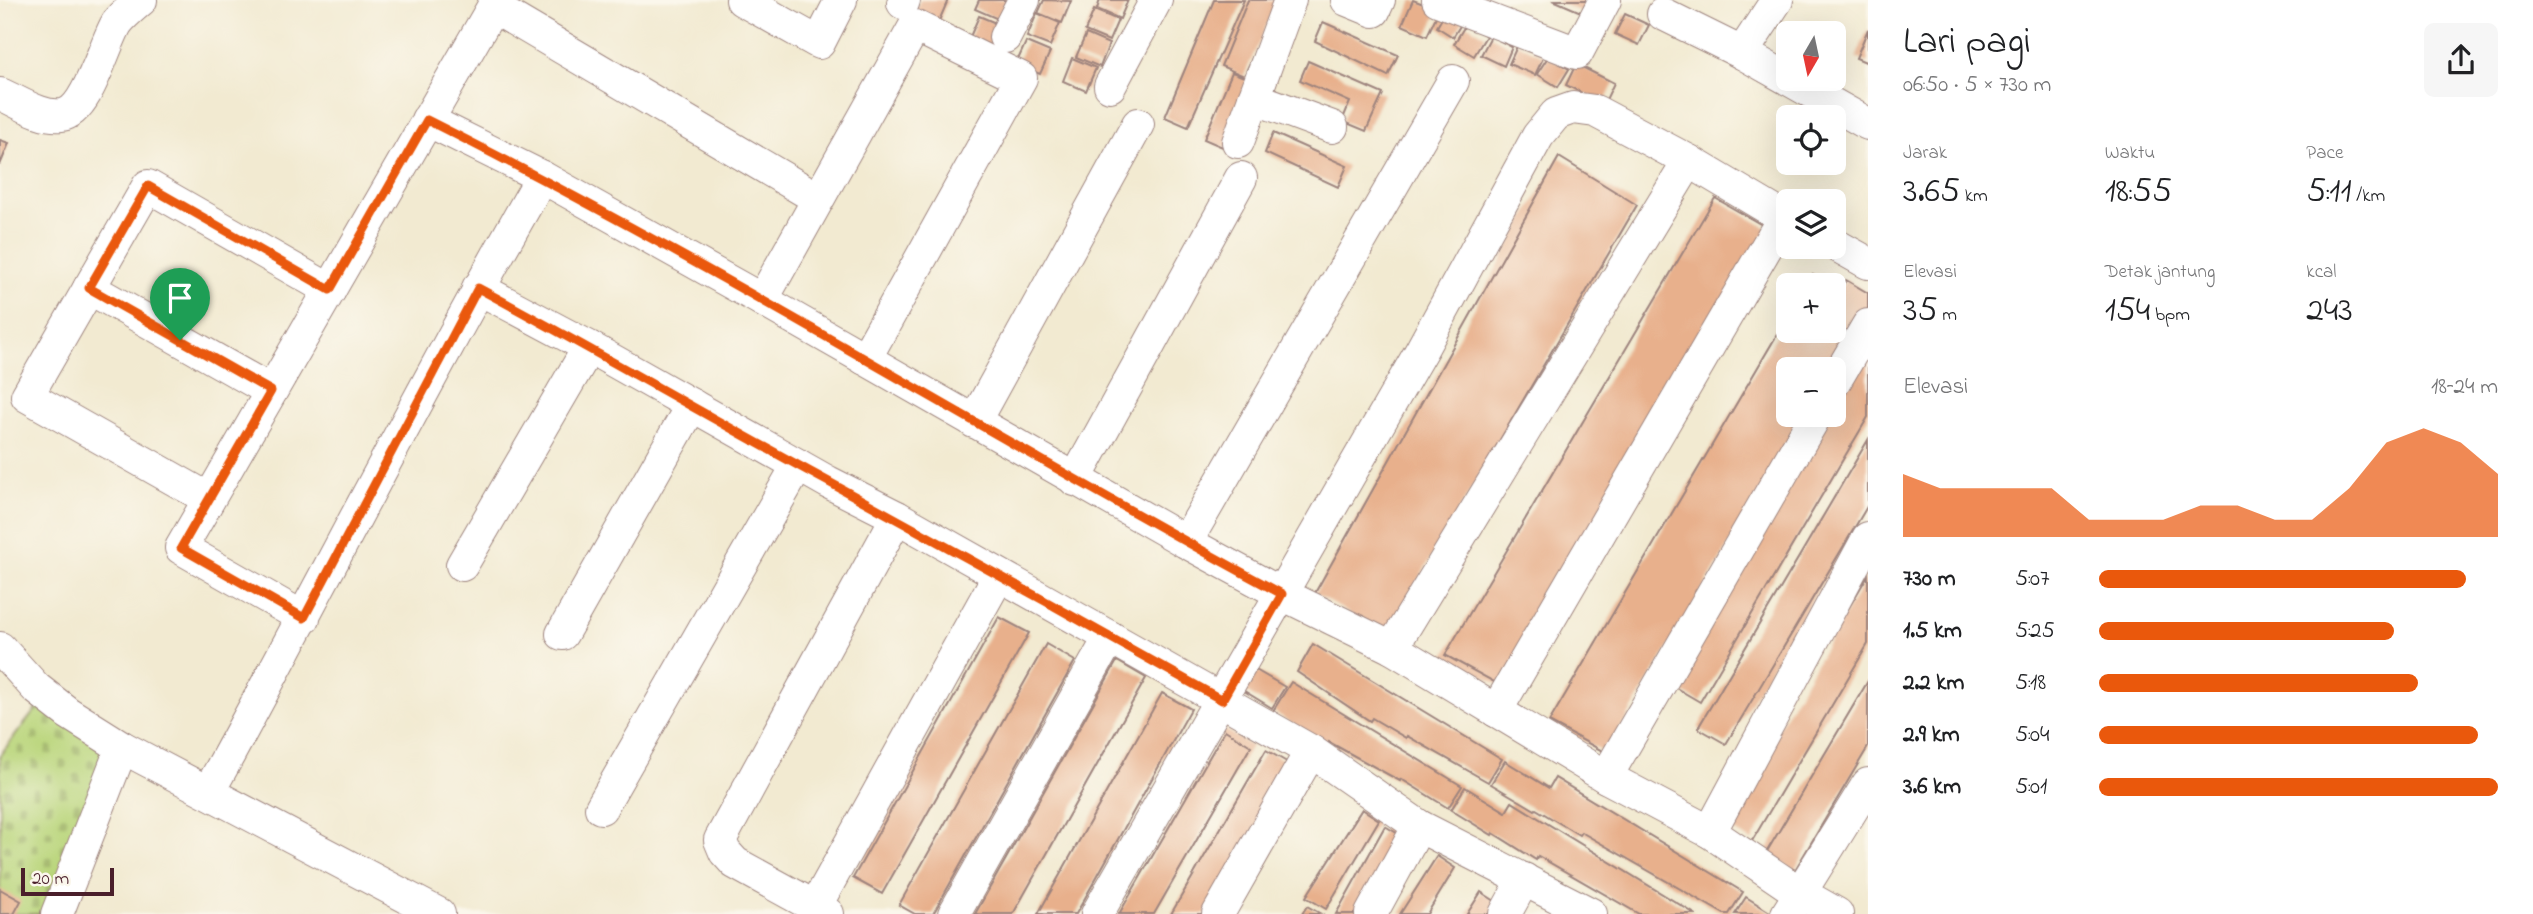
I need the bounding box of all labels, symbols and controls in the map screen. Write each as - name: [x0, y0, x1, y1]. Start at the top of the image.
- text: Lari pagi: [1903, 15, 2031, 71]
- north arrow: [1776, 21, 1846, 91]
- map controls: [1776, 21, 1846, 427]
- button: share: [2424, 23, 2498, 97]
- text: 06:50 · 5 × 730 m: [1903, 69, 2051, 102]
- button: locate: [1776, 105, 1846, 175]
- text: Jarak: [1903, 140, 1947, 167]
- text: Waktu: [2105, 140, 2155, 167]
- text: Pace: [2306, 140, 2343, 167]
- text: 3.65: [1903, 167, 1960, 218]
- text: 18:55: [2105, 167, 2172, 218]
- text: 5:11: [2306, 167, 2352, 218]
- text: km: [1960, 183, 1988, 210]
- text: /km: [2352, 183, 2385, 210]
- button: layers: [1776, 189, 1846, 259]
- text: Elevasi: [1903, 259, 1957, 286]
- text: Detak jantung: [2105, 259, 2215, 286]
- text: kcal: [2306, 259, 2337, 286]
- pin: [150, 268, 210, 340]
- button: +: [1776, 273, 1846, 343]
- icon: arrive: [161, 279, 199, 317]
- text: 35: [1903, 286, 1937, 337]
- text: 154: [2105, 286, 2150, 337]
- text: 243: [2306, 286, 2353, 337]
- text: m: [1937, 302, 1957, 329]
- text: bpm: [2150, 302, 2190, 329]
- button: −: [1776, 357, 1846, 427]
- text: Elevasi: [1903, 371, 1968, 404]
- text: 18–24 m: [2431, 371, 2498, 404]
- text: 730 m: [1903, 563, 1956, 596]
- text: 5:07: [2015, 563, 2050, 596]
- text: 1.5 km: [1903, 615, 1962, 648]
- text: 5:25: [2015, 615, 2055, 648]
- text: 2.2 km: [1903, 667, 1964, 700]
- text: 5:18: [2015, 667, 2046, 700]
- text: 2.9 km: [1903, 719, 1960, 752]
- text: 5:04: [2015, 719, 2050, 752]
- text: 3.6 km: [1903, 771, 1961, 804]
- text: 5:01: [2015, 771, 2047, 804]
- scale bar: [21, 865, 114, 897]
- text: 20 m: [32, 866, 69, 893]

